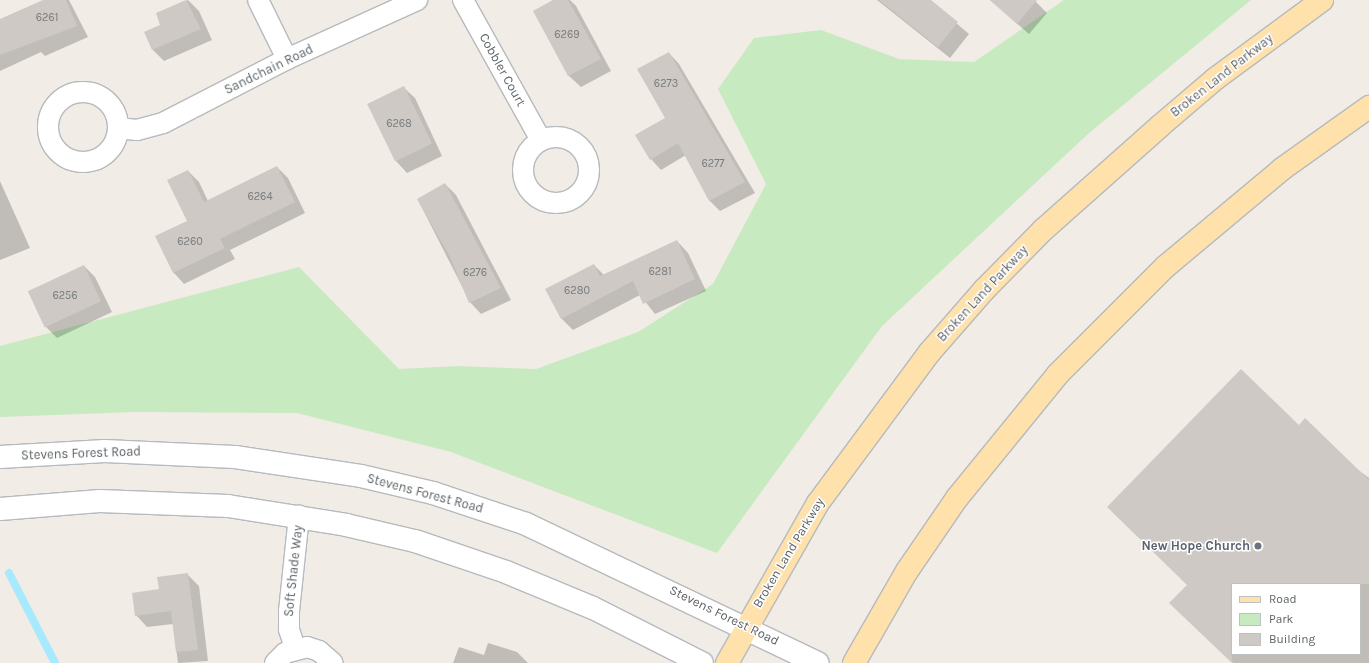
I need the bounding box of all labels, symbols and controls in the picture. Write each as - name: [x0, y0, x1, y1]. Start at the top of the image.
- house number: 6261: [36, 11, 58, 25]
- house number: 6269: [554, 28, 580, 42]
- street label: Cobbler Court: [476, 31, 528, 109]
- street label: Broken Land Parkway: [1168, 31, 1276, 121]
- street label: Sandchain Road: [222, 42, 316, 98]
- house number: 6273: [654, 77, 678, 91]
- house number: 6268: [386, 117, 412, 131]
- house number: 6277: [701, 157, 725, 171]
- house number: 6264: [247, 190, 273, 204]
- house number: 6260: [177, 235, 203, 249]
- street label: Broken Land Parkway: [934, 243, 1032, 345]
- house number: 6281: [648, 265, 672, 279]
- house number: 6276: [463, 266, 487, 280]
- house number: 6280: [564, 284, 590, 298]
- house number: 6256: [52, 289, 78, 303]
- street label: Stevens Forest Road: [21, 444, 141, 464]
- street label: Stevens Forest Road: [365, 471, 485, 517]
- street label: Broken Land Parkway: [750, 495, 828, 611]
- street label: Soft Shade Way: [281, 524, 307, 618]
- place label: New Hope Church: [1141, 538, 1250, 554]
- marker: New Hope Church: [1253, 541, 1263, 551]
- street label: Stevens Forest Road: [667, 583, 781, 649]
- legend: [1231, 583, 1361, 655]
- text: Road: [1269, 592, 1297, 606]
- text: Park: [1269, 612, 1293, 626]
- text: Building: [1269, 632, 1315, 646]

